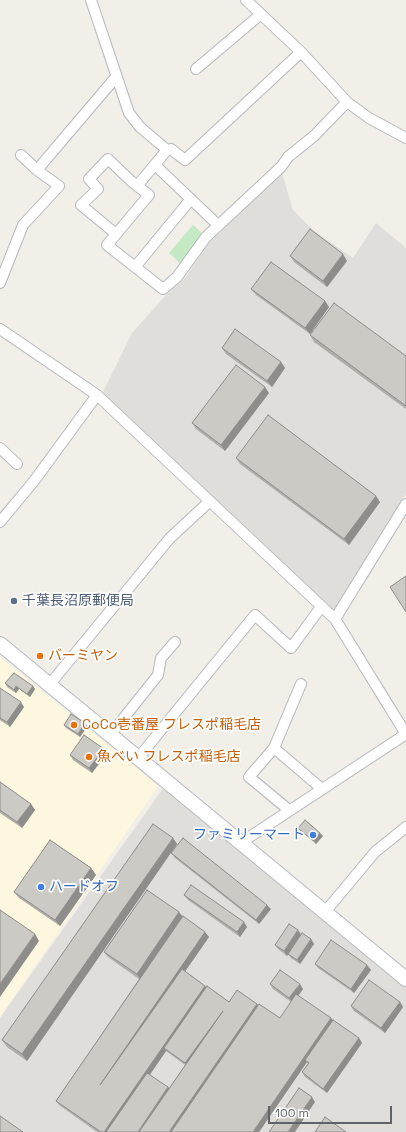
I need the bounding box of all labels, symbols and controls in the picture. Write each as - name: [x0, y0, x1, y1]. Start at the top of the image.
- place label: 千葉長沼原郵便局: [22, 593, 134, 609]
- marker: 千葉長沼原郵便局: [9, 596, 19, 606]
- place label: バーミヤン: [48, 648, 118, 664]
- marker: バーミヤン: [35, 651, 45, 661]
- place label: CoCo壱番屋 フレスポ稲毛店: [82, 717, 261, 733]
- marker: CoCo壱番屋 フレスポ稲毛店: [69, 720, 79, 730]
- place label: 魚べい フレスポ稲毛店: [97, 749, 241, 765]
- marker: 魚べい フレスポ稲毛店: [84, 752, 94, 762]
- place label: ファミリーマート: [193, 827, 305, 843]
- marker: ファミリーマート: [308, 830, 318, 840]
- place label: ハードオフ: [49, 879, 119, 895]
- marker: ハードオフ: [36, 882, 46, 892]
- scale bar: [270, 1098, 394, 1124]
- text: 100 m: [275, 1105, 309, 1121]

